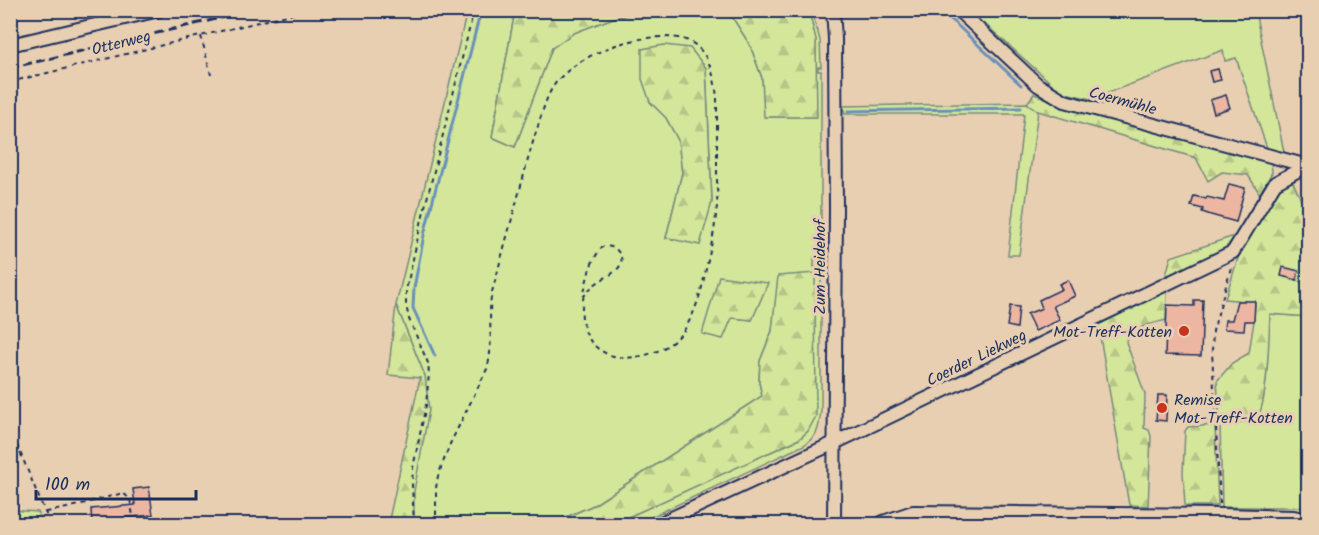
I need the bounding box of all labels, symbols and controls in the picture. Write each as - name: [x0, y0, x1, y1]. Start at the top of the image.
- street label: Otterweg: [89, 24, 154, 63]
- street label: Coermühle: [1086, 80, 1159, 123]
- street label: Zum Heidehof: [808, 217, 833, 315]
- place label: Mot-Treff-Kotten: [1053, 320, 1172, 345]
- street label: Coerder Liekweg: [922, 323, 1031, 393]
- marker: Mot-Treff-Kotten: [1177, 324, 1191, 338]
- place label: Remise Mot-Treff-Kotten: [1174, 388, 1293, 431]
- marker: Remise Mot-Treff-Kotten: [1155, 401, 1169, 415]
- scale bar: [36, 463, 196, 501]
- text: 100 m: [45, 471, 90, 500]

